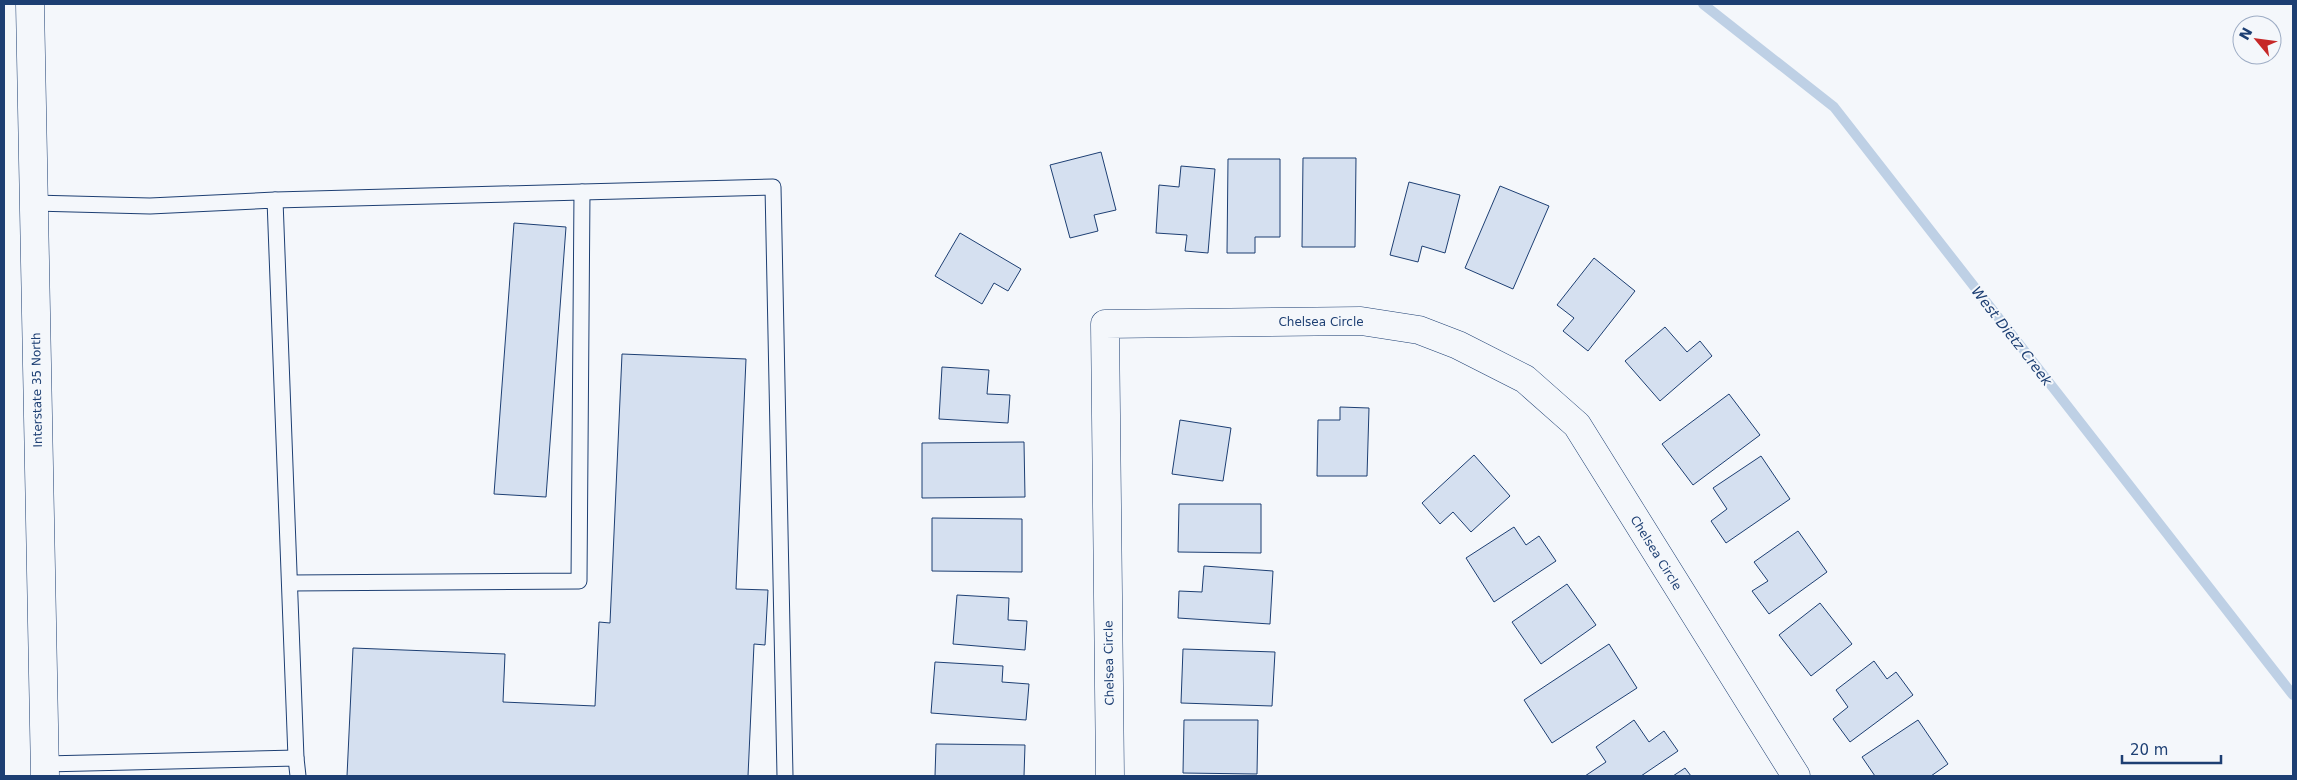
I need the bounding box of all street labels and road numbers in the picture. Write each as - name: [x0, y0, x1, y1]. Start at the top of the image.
- street label: Chelsea Circle: [1278, 315, 1364, 329]
- street label: Interstate 35 North: [29, 332, 45, 448]
- street label: Chelsea Circle: [1627, 513, 1685, 593]
- street label: Chelsea Circle: [1101, 620, 1117, 706]

